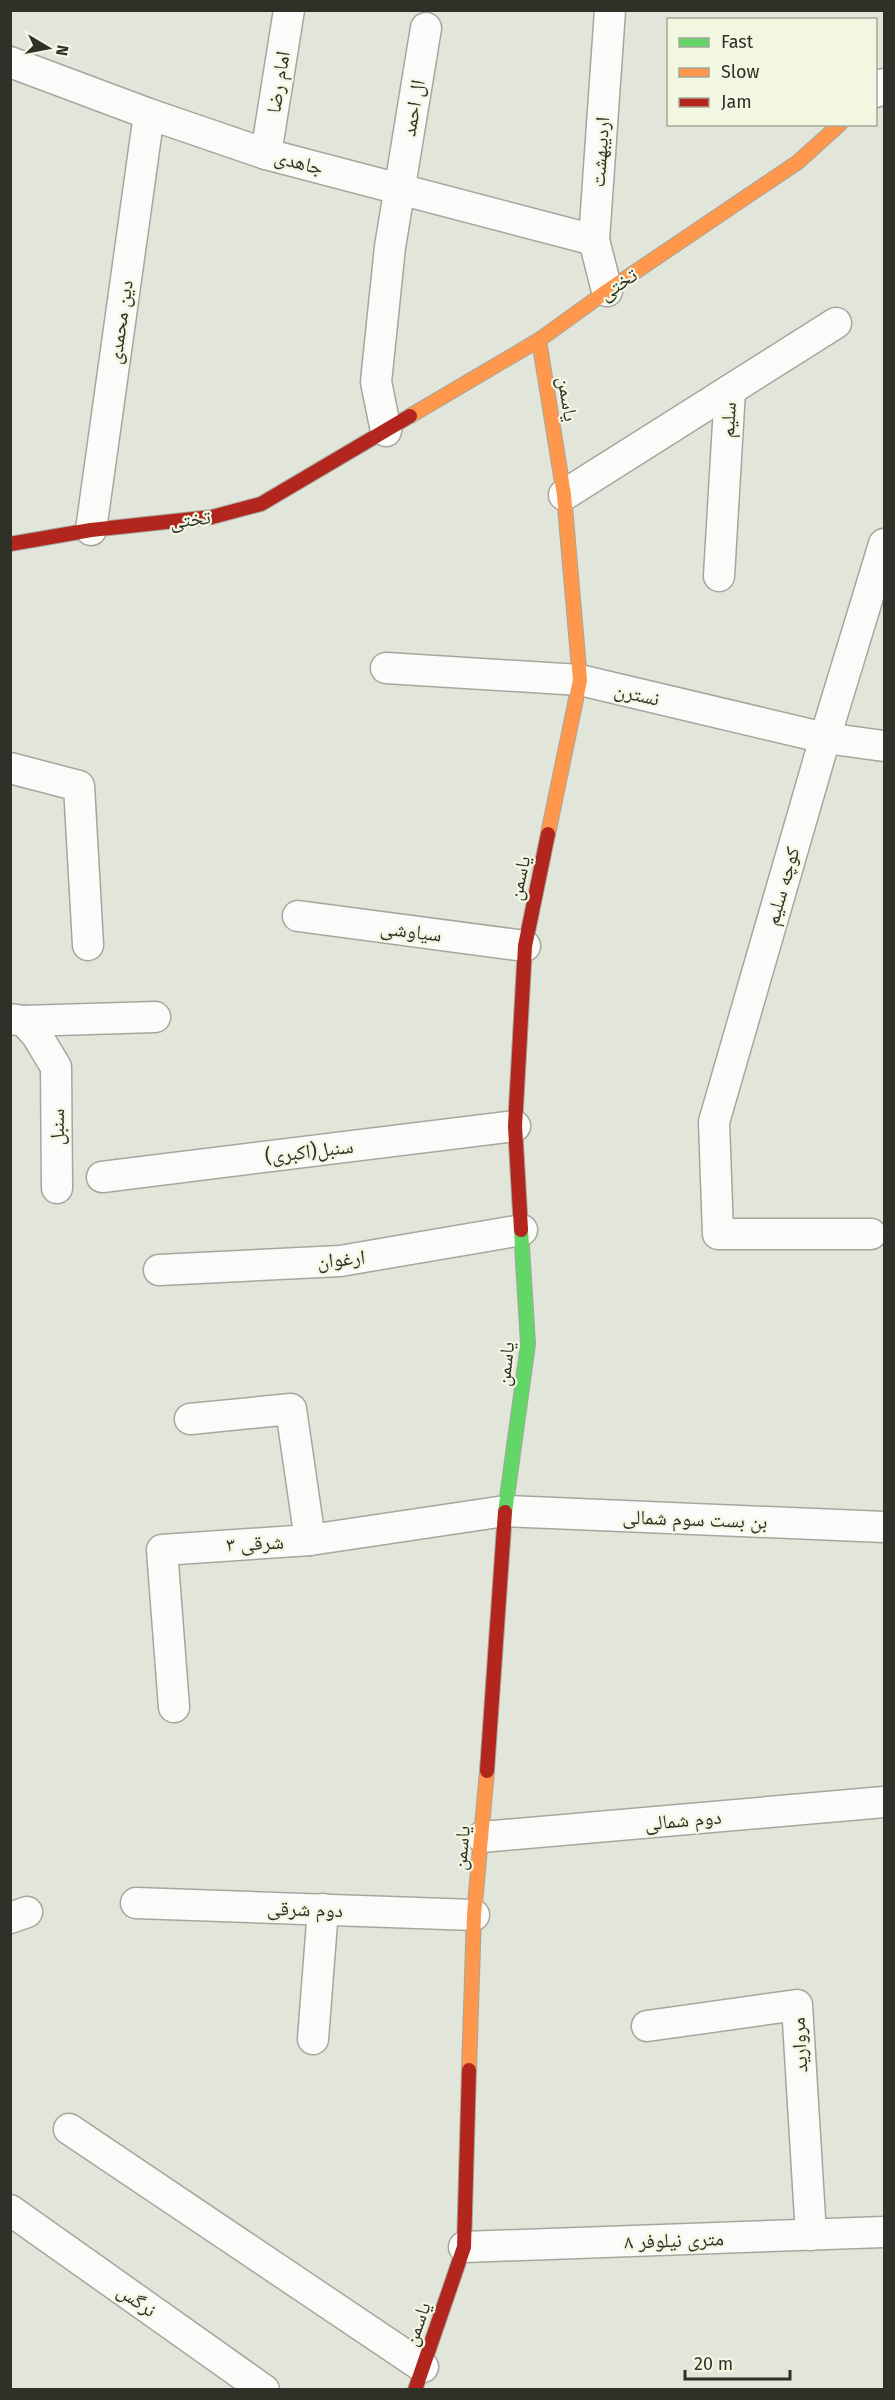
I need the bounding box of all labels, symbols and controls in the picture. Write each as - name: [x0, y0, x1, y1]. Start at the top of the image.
- north arrow: [18, 18, 78, 78]
- legend: [667, 18, 877, 126]
- text: Fast: [721, 31, 754, 53]
- text: N: [52, 44, 73, 57]
- street label: امام رضا: [261, 49, 297, 115]
- text: Slow: [721, 61, 760, 83]
- street label: ال احمد: [396, 78, 430, 138]
- text: Jam: [721, 91, 752, 113]
- street label: اردیبهشت: [586, 116, 614, 188]
- street label: جاهدی: [272, 144, 326, 180]
- street label: تختی: [594, 262, 642, 305]
- street label: دین محمدی: [102, 278, 138, 366]
- street label: یاسمن: [553, 375, 583, 423]
- street label: سلیم: [715, 401, 743, 439]
- street label: تختی: [168, 505, 212, 533]
- street label: نسترن: [612, 677, 662, 711]
- street label: کوچه سلیم: [759, 844, 807, 929]
- street label: یاسمن: [503, 853, 535, 903]
- street label: سیاوشی: [379, 915, 443, 947]
- street label: سنبل: [45, 1109, 69, 1145]
- street label: سنبل(اکبری): [263, 1134, 355, 1168]
- street label: ارغوان: [316, 1245, 366, 1273]
- street label: یاسمن: [491, 1340, 519, 1388]
- street label: بن بست سوم شمالی: [622, 1504, 768, 1536]
- street label: ۳ شرقی: [226, 1530, 284, 1556]
- street label: دوم شمالی: [644, 1805, 723, 1837]
- street label: یاسمن: [447, 1825, 475, 1871]
- street label: دوم شرقی: [266, 1896, 343, 1924]
- street label: مروارید: [786, 2017, 812, 2073]
- street label: ۸ متری نیلوفر: [624, 2226, 724, 2254]
- street label: نرگس: [113, 2278, 161, 2322]
- street label: یاسمن: [398, 2299, 436, 2349]
- scale bar: [685, 2343, 790, 2381]
- text: 20 m: [694, 2353, 733, 2375]

